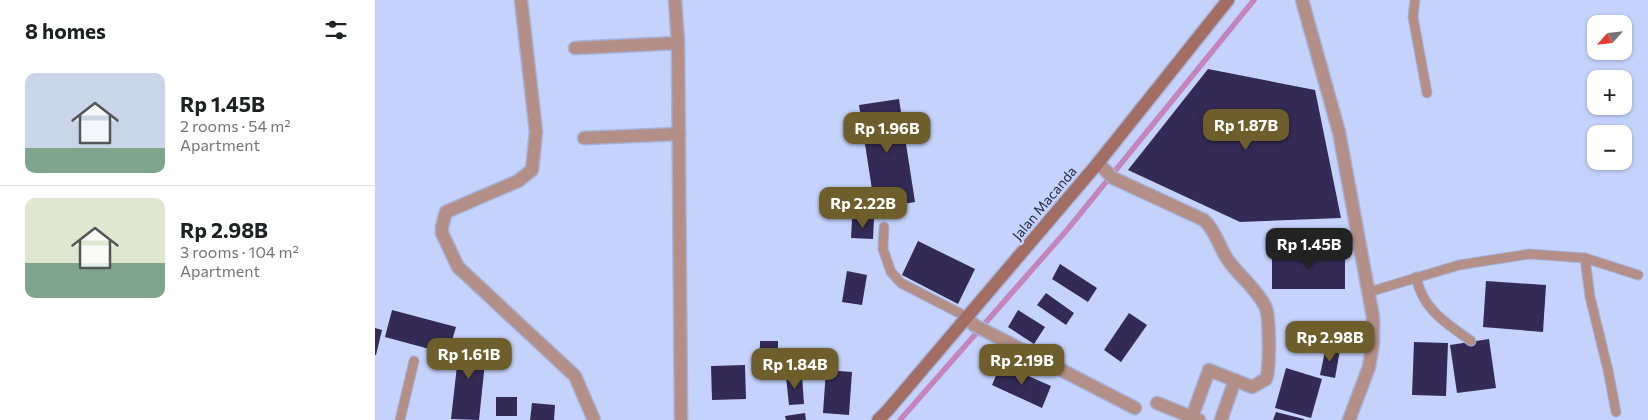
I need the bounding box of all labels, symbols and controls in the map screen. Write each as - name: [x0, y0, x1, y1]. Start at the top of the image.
- north arrow: [1587, 15, 1633, 60]
- map controls: [1587, 15, 1632, 170]
- icon: filters: [322, 16, 350, 44]
- text: 8 homes: [25, 18, 106, 43]
- button: +: [1587, 70, 1632, 115]
- text: Rp 1.45B: [180, 91, 265, 116]
- icon: home: [65, 93, 125, 153]
- pin: Rp 1.87B: [1194, 108, 1298, 151]
- pin: Rp 1.96B: [835, 112, 939, 154]
- text: Rp 1.87B: [1214, 115, 1278, 134]
- text: 2 rooms · 54 m²: [180, 116, 291, 135]
- text: Rp 1.96B: [854, 118, 920, 137]
- button: −: [1587, 125, 1632, 170]
- text: Apartment: [180, 135, 260, 154]
- street label: Jalan Macanda: [1008, 163, 1080, 243]
- pin: Rp 2.22B: [811, 186, 915, 229]
- text: Rp 2.22B: [830, 193, 896, 212]
- text: Rp 2.98B: [180, 217, 268, 242]
- icon: home: [65, 218, 125, 278]
- pin: Rp 1.45B: [1257, 228, 1361, 270]
- text: Rp 1.45B: [1277, 234, 1341, 253]
- text: 3 rooms · 104 m²: [180, 242, 299, 261]
- text: Apartment: [180, 261, 260, 280]
- pin: Rp 2.98B: [1278, 320, 1382, 363]
- text: Rp 2.98B: [1296, 327, 1364, 346]
- pin: Rp 1.61B: [417, 338, 521, 380]
- text: Rp 1.61B: [438, 344, 500, 363]
- pin: Rp 2.19B: [970, 344, 1074, 386]
- pin: Rp 1.84B: [743, 348, 847, 390]
- text: Rp 2.19B: [990, 350, 1054, 369]
- text: Rp 1.84B: [762, 354, 828, 373]

